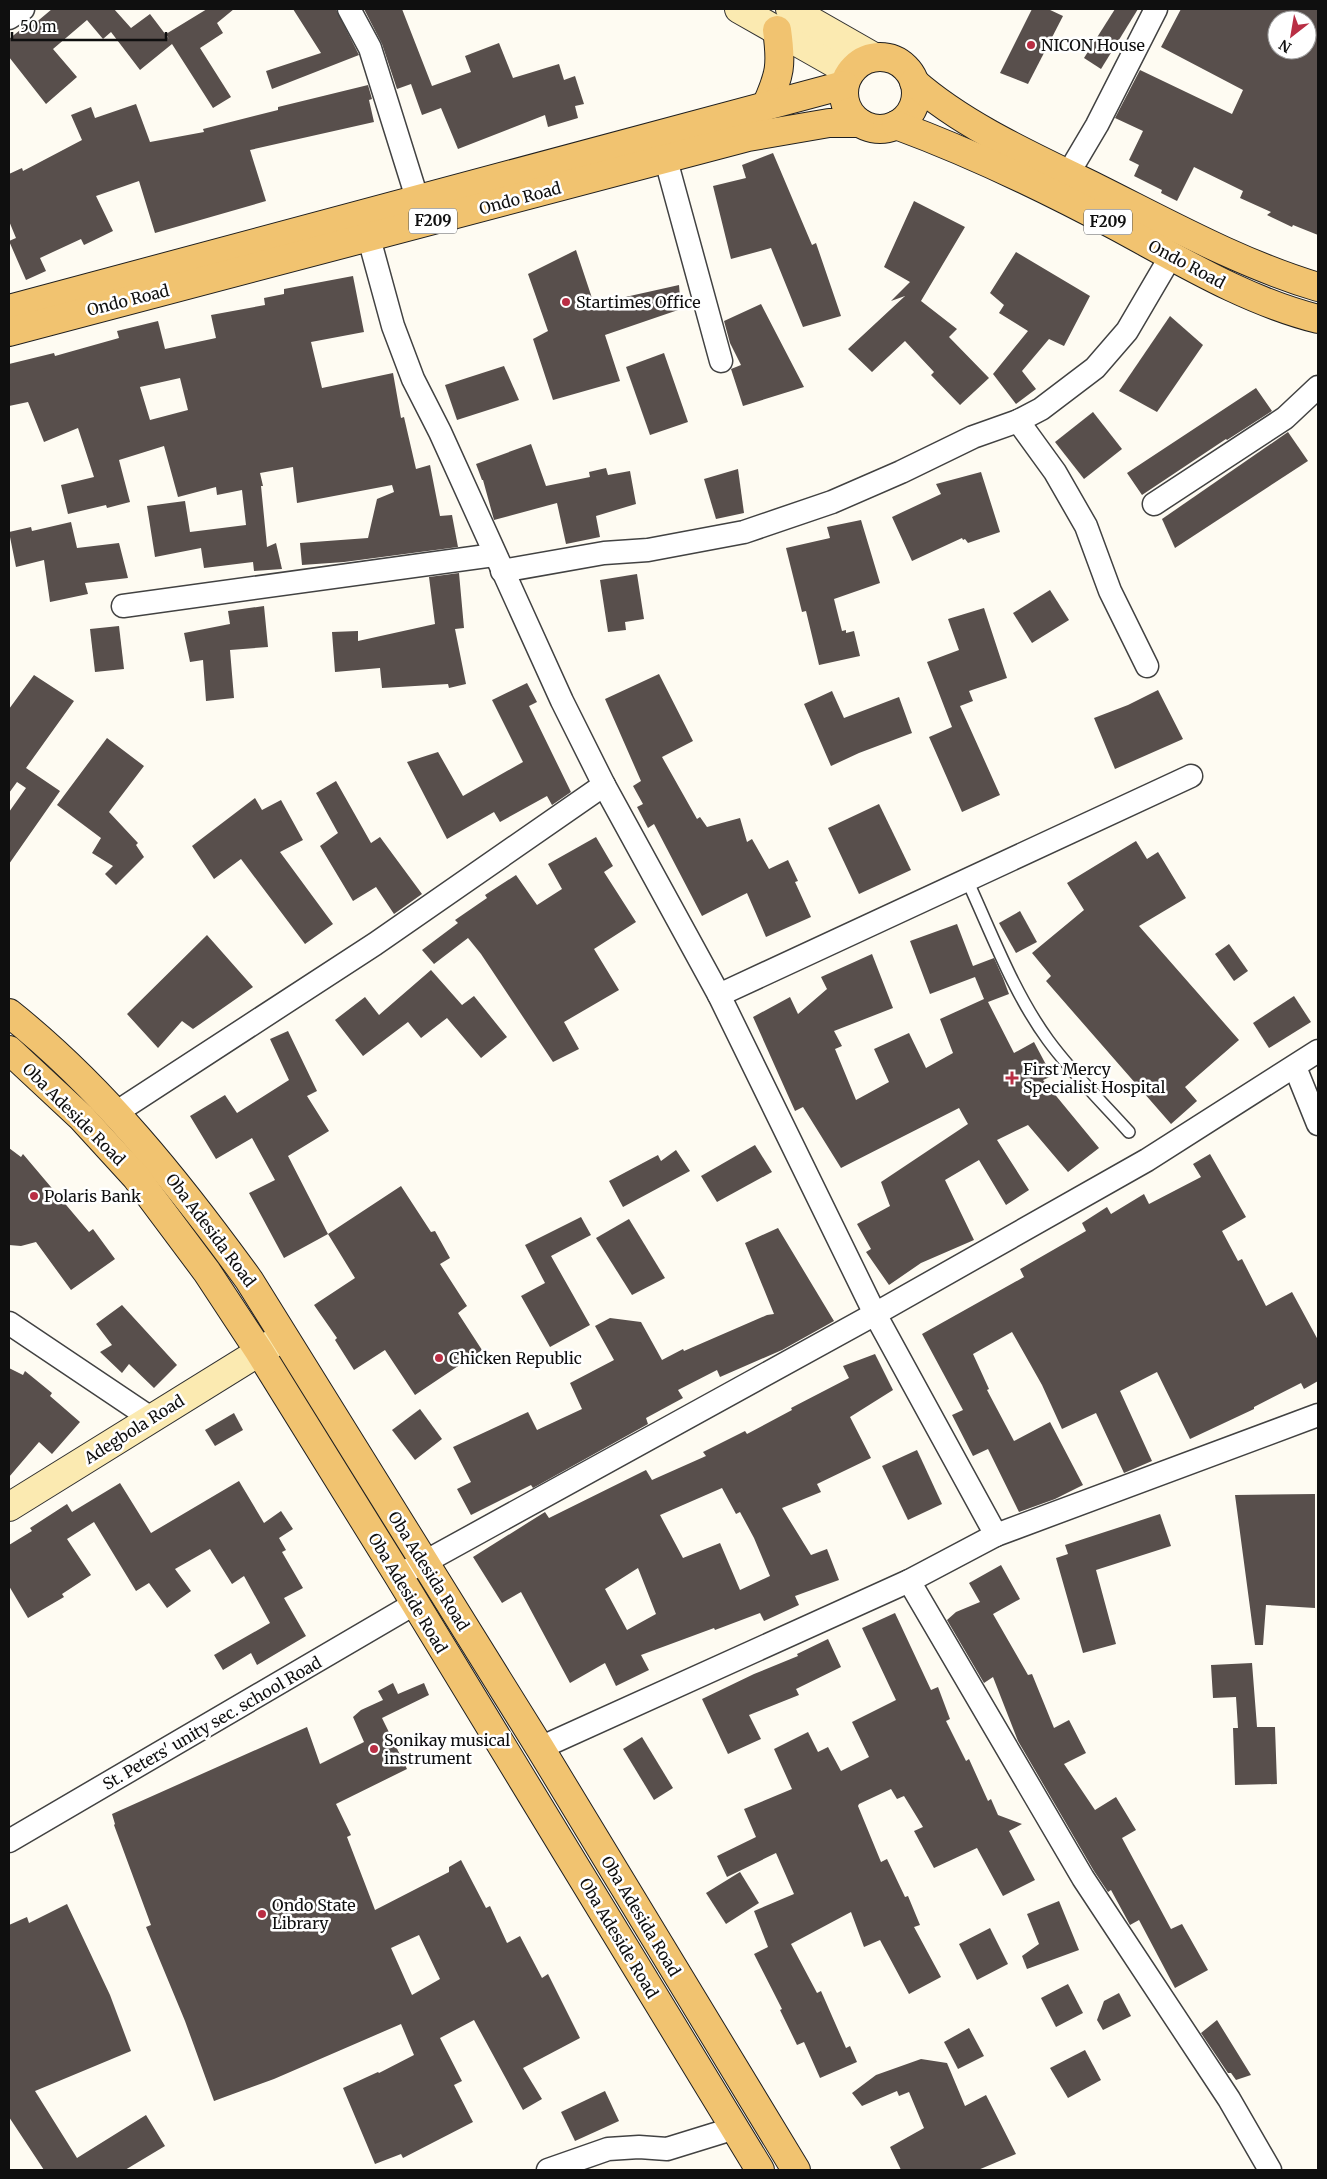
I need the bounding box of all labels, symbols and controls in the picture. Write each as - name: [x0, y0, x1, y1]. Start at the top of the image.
- scale bar: [12, 10, 166, 42]
- north arrow: [1267, 10, 1317, 60]
- text: 50 m: [20, 17, 57, 36]
- place label: NICON House: [1041, 35, 1145, 55]
- text: N: [1276, 36, 1295, 57]
- marker: NICON House: [1025, 39, 1037, 51]
- street label: Ondo Road: [477, 177, 563, 219]
- road number: F209: [409, 208, 457, 234]
- road number: F209: [1084, 210, 1132, 234]
- street label: Ondo Road: [1145, 235, 1229, 293]
- street label: Ondo Road: [85, 280, 172, 320]
- place label: Startimes Office: [576, 292, 701, 312]
- marker: Startimes Office: [560, 296, 572, 308]
- street label: Oba Adeside Road: [19, 1059, 130, 1170]
- place label: First Mercy Specialist Hospital: [1023, 1059, 1166, 1097]
- marker: First Mercy Specialist Hospital: [1005, 1071, 1019, 1085]
- street label: Oba Adesida Road: [162, 1169, 260, 1291]
- place label: Polaris Bank: [44, 1186, 142, 1206]
- marker: Polaris Bank: [28, 1190, 40, 1202]
- place label: Chicken Republic: [449, 1348, 582, 1368]
- marker: Chicken Republic: [433, 1352, 445, 1364]
- street label: Adegbola Road: [79, 1390, 188, 1468]
- street label: Oba Adesida Road: [384, 1508, 474, 1635]
- street label: Oba Adeside Road: [364, 1529, 452, 1657]
- street label: St. Peters' unity sec. school Road: [99, 1652, 325, 1794]
- place label: Sonikay musical instrument: [384, 1730, 510, 1768]
- marker: Sonikay musical instrument: [368, 1743, 380, 1755]
- street label: Oba Adesida Road: [597, 1852, 685, 1980]
- street label: Oba Adeside Road: [575, 1874, 663, 2002]
- place label: Ondo State Library: [272, 1895, 356, 1933]
- marker: Ondo State Library: [256, 1908, 268, 1920]

